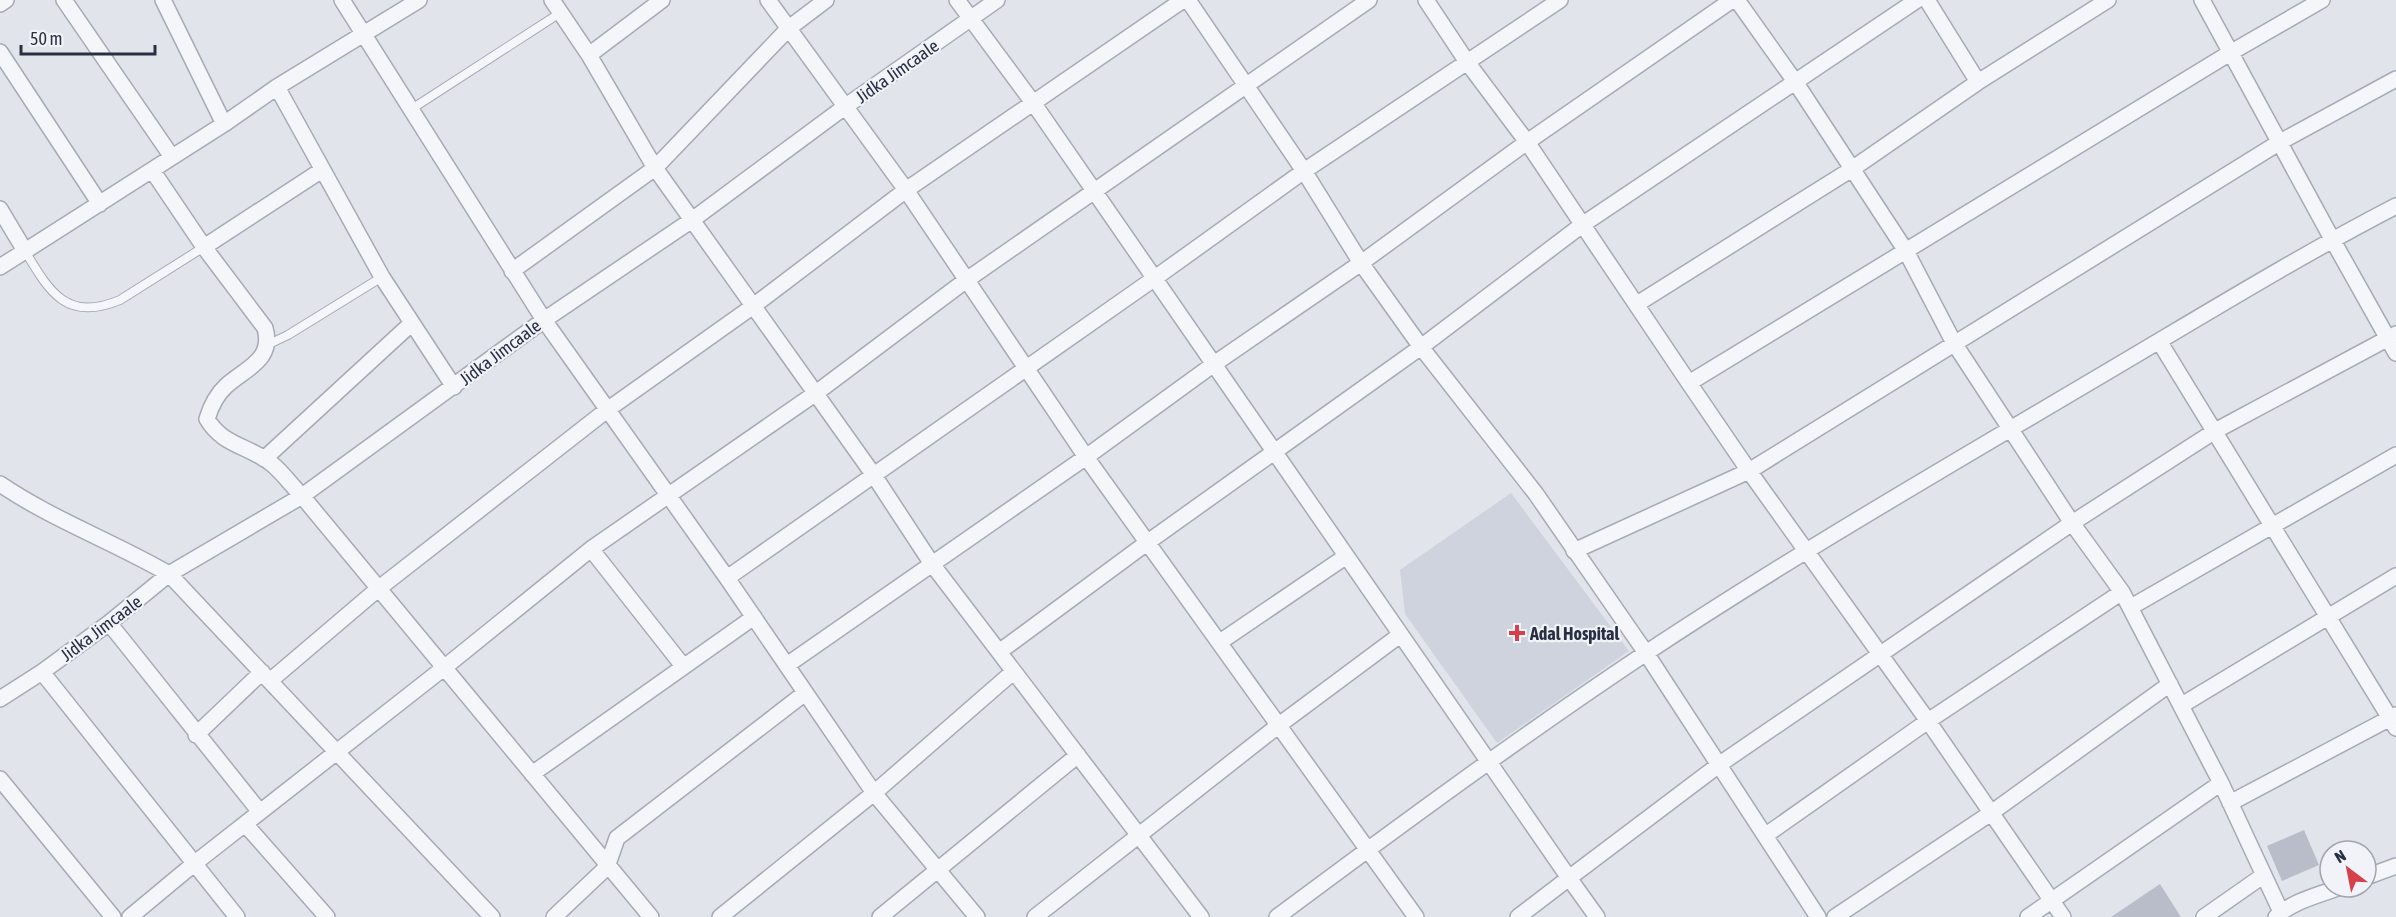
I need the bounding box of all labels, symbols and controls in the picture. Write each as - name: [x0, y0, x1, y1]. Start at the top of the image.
- scale bar: [21, 18, 154, 56]
- text: 50 m: [30, 28, 62, 49]
- street label: Jidka Jimcaale: [852, 35, 942, 107]
- street label: Jidka Jimcaale: [455, 315, 545, 389]
- street label: Jidka Jimcaale: [56, 591, 146, 665]
- place label: Adal Hospital: [1529, 623, 1619, 644]
- marker: Adal Hospital: [1508, 624, 1526, 642]
- north arrow: [2318, 839, 2378, 899]
- text: N: [2331, 846, 2349, 866]

